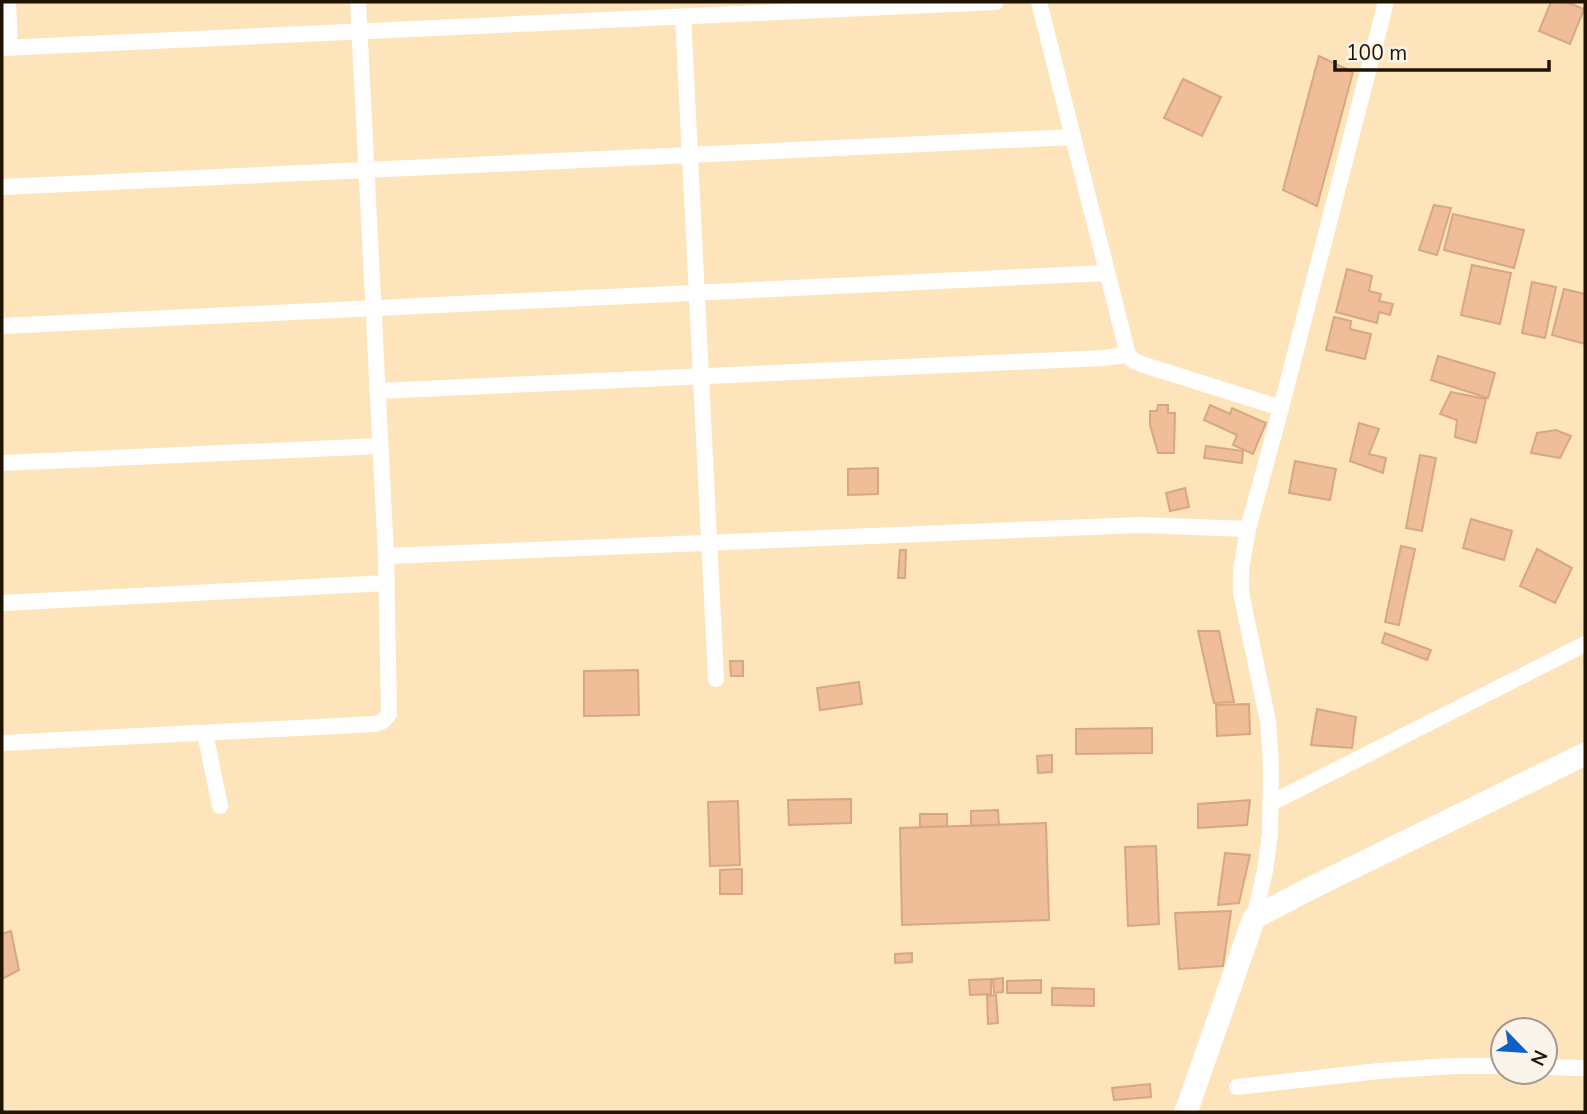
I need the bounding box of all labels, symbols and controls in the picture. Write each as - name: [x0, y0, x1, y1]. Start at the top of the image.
- scale bar: [1335, 28, 1548, 72]
- text: 100 m: [1346, 39, 1407, 67]
- north arrow: [1489, 1016, 1559, 1086]
- text: N: [1524, 1046, 1553, 1070]

